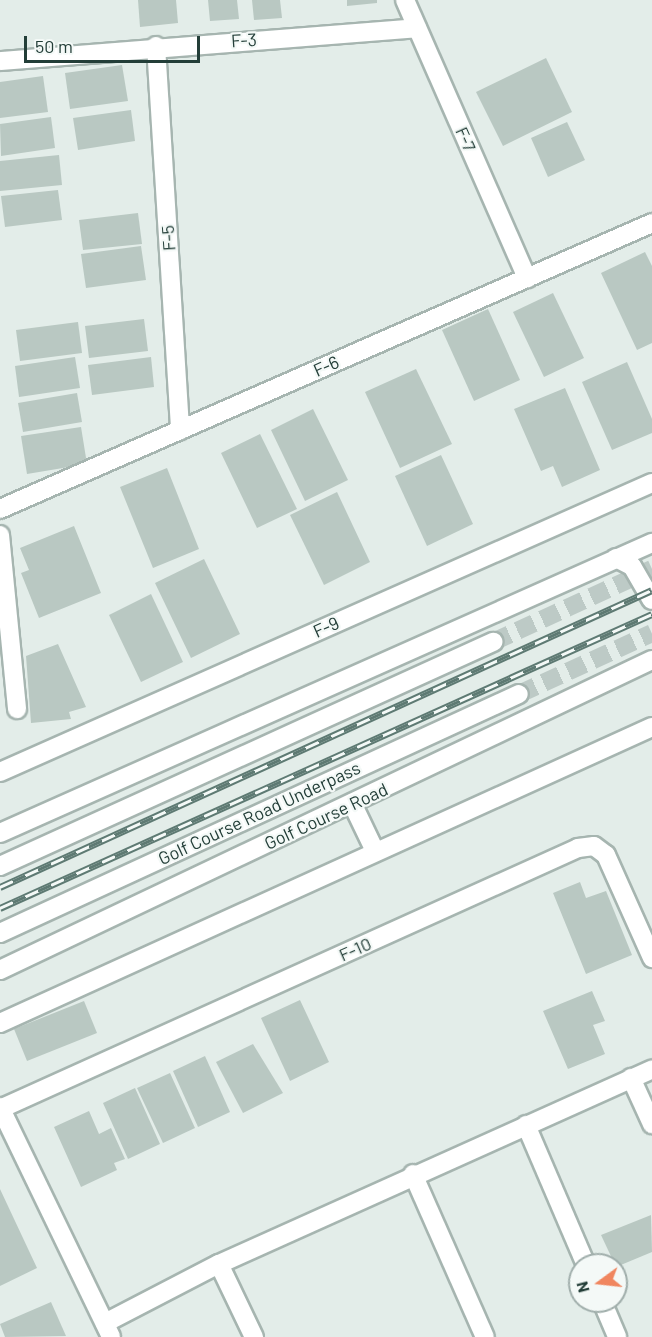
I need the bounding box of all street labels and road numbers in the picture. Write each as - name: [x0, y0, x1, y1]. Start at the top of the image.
- street label: F-3: [230, 28, 258, 52]
- street label: F-7: [451, 123, 481, 155]
- street label: F-5: [156, 224, 180, 252]
- street label: F-6: [310, 351, 342, 381]
- street label: F-9: [310, 612, 342, 642]
- street label: Golf Course Road Underpass: [155, 757, 363, 869]
- street label: Golf Course Road: [261, 778, 391, 854]
- street label: F-10: [336, 932, 374, 966]

